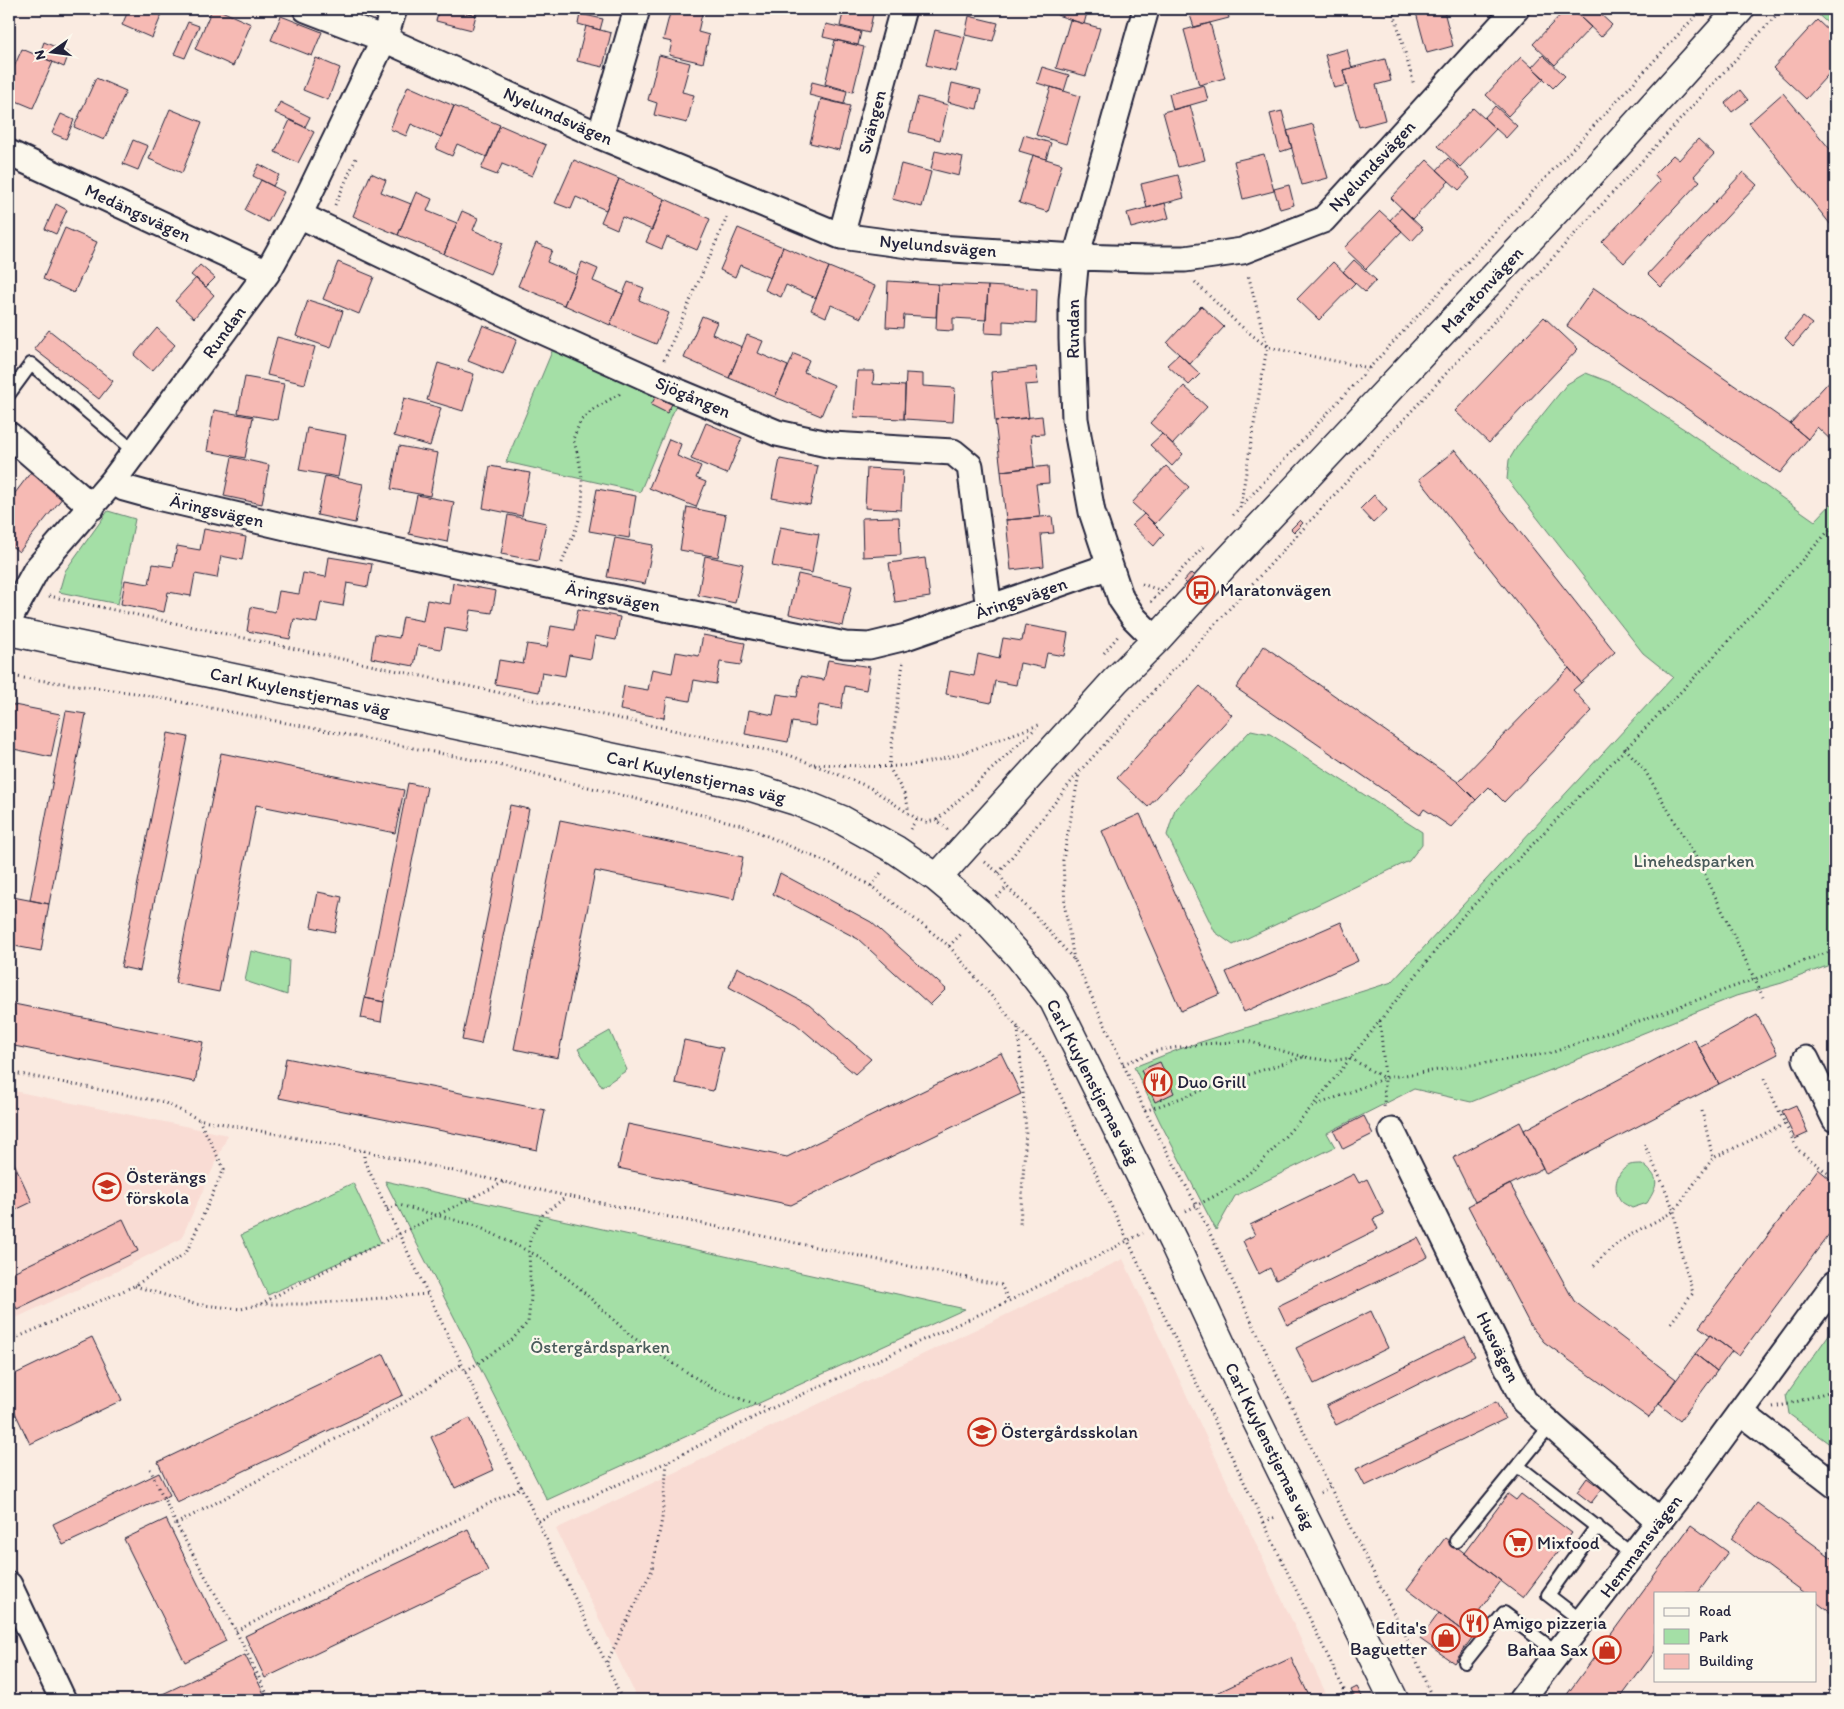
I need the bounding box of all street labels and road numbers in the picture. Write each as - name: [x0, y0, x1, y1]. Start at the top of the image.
- street label: Nyelundsvägen: [500, 82, 616, 150]
- street label: Svängen: [853, 88, 891, 156]
- street label: Nyelundsvägen: [1324, 115, 1420, 216]
- street label: Medängsvägen: [81, 179, 195, 247]
- street label: Nyelundsvägen: [879, 230, 998, 262]
- street label: Maratonvägen: [1436, 242, 1528, 338]
- street label: Rundan: [1062, 299, 1084, 359]
- street label: Rundan: [198, 301, 250, 363]
- street label: Sjögången: [652, 371, 734, 423]
- street label: Äringsvägen: [168, 490, 266, 532]
- street label: Äringsvägen: [972, 572, 1070, 624]
- street label: Äringsvägen: [564, 577, 662, 617]
- street label: Carl Kuylenstjernas väg: [208, 662, 393, 722]
- street label: Carl Kuylenstjernas väg: [604, 746, 789, 809]
- street label: Carl Kuylenstjernas väg: [1042, 995, 1145, 1169]
- street label: Husvägen: [1471, 1308, 1525, 1386]
- street label: Carl Kuylenstjernas väg: [1220, 1359, 1320, 1534]
- street label: Hemmansvägen: [1595, 1490, 1687, 1602]

